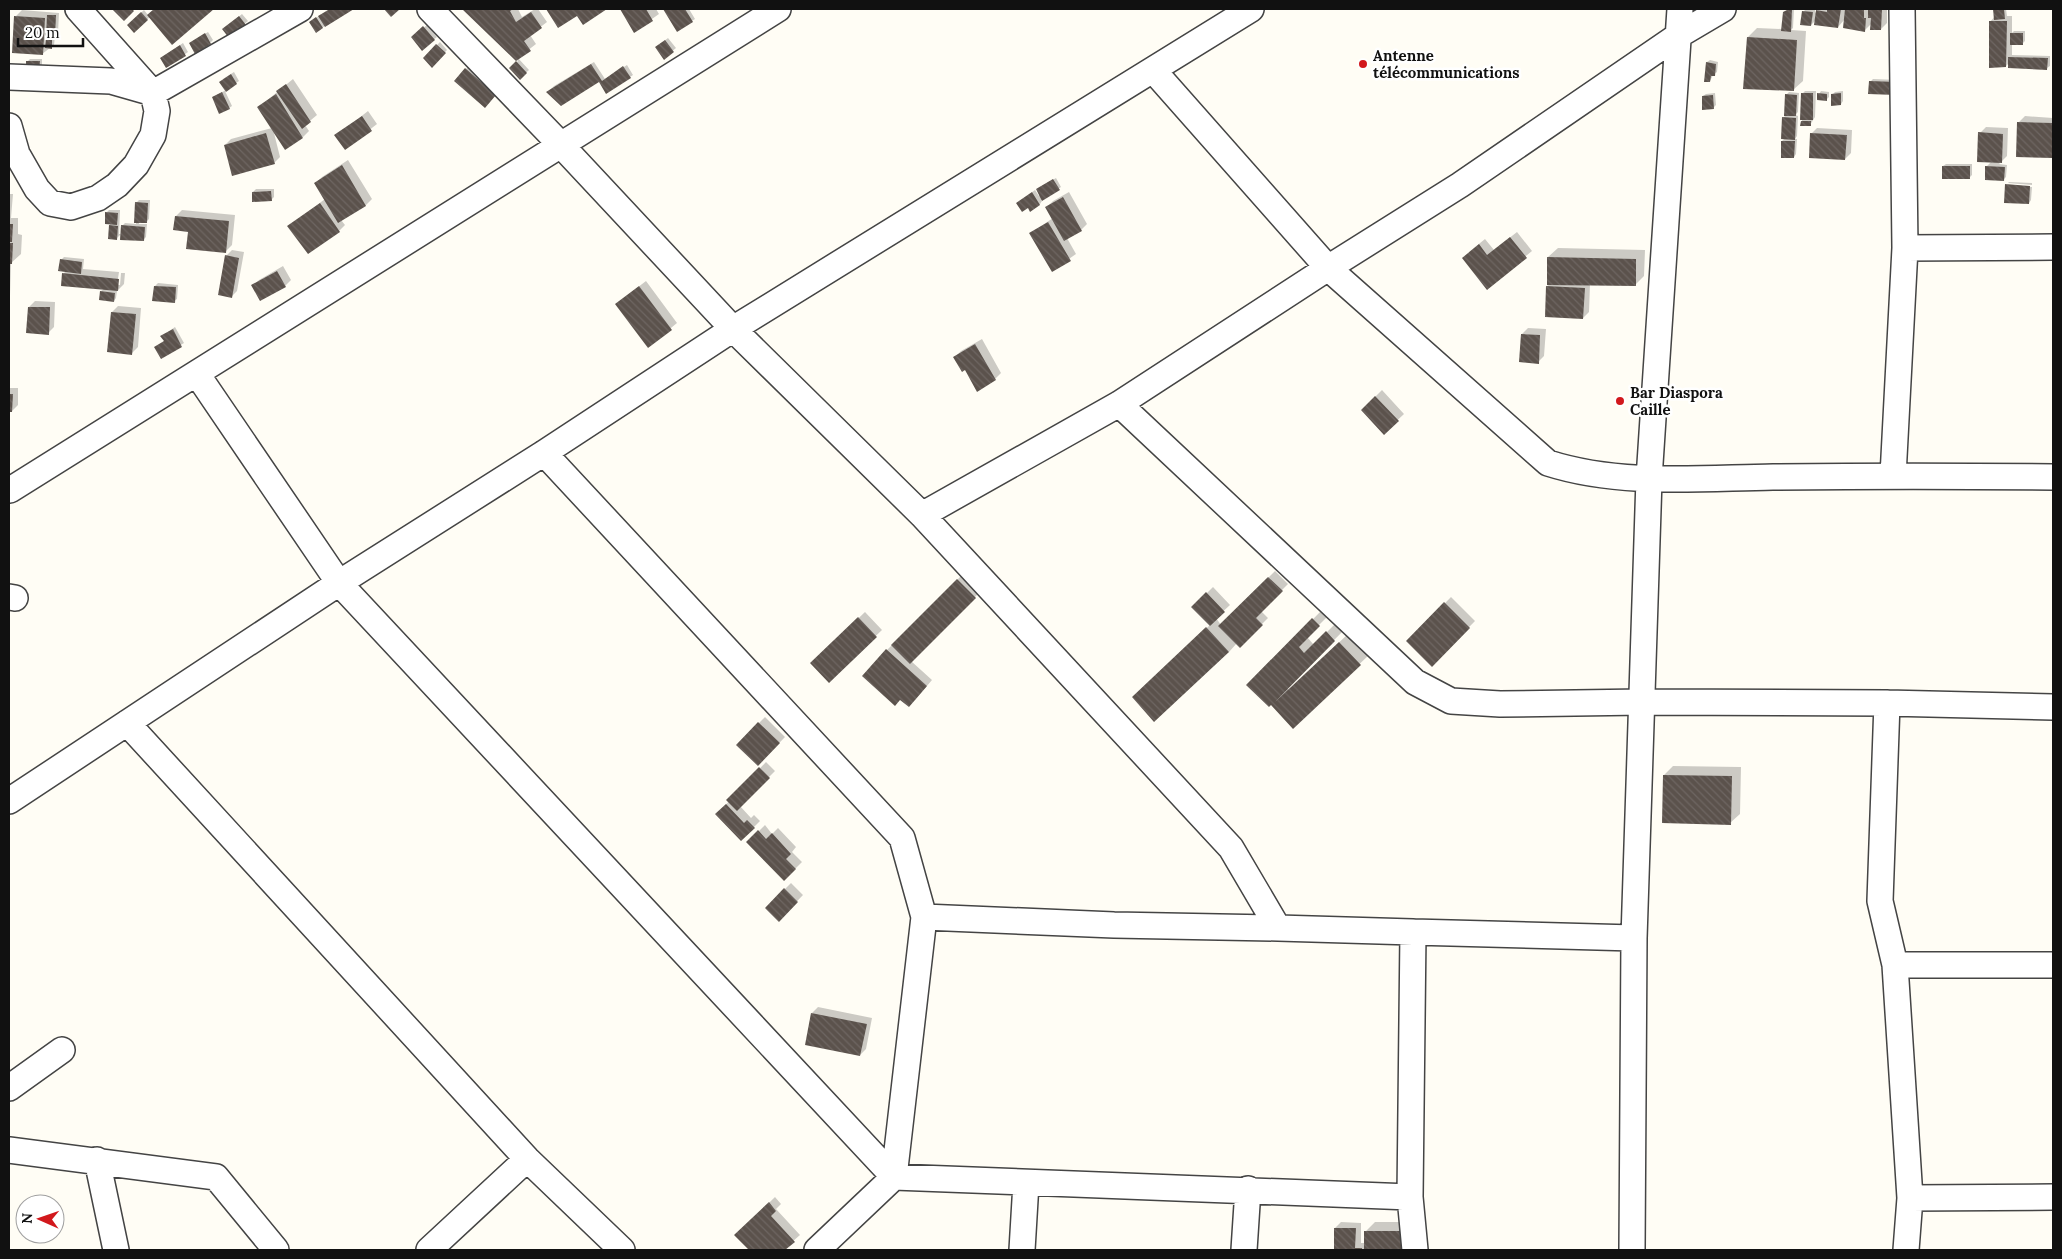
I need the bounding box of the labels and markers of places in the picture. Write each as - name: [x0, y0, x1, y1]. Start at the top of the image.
- place label: Antenne télécommunications: [1373, 46, 1520, 82]
- marker: Antenne télécommunications: [1357, 58, 1369, 70]
- place label: Bar Diaspora Caille: [1630, 383, 1723, 419]
- marker: Bar Diaspora Caille: [1614, 395, 1626, 407]

